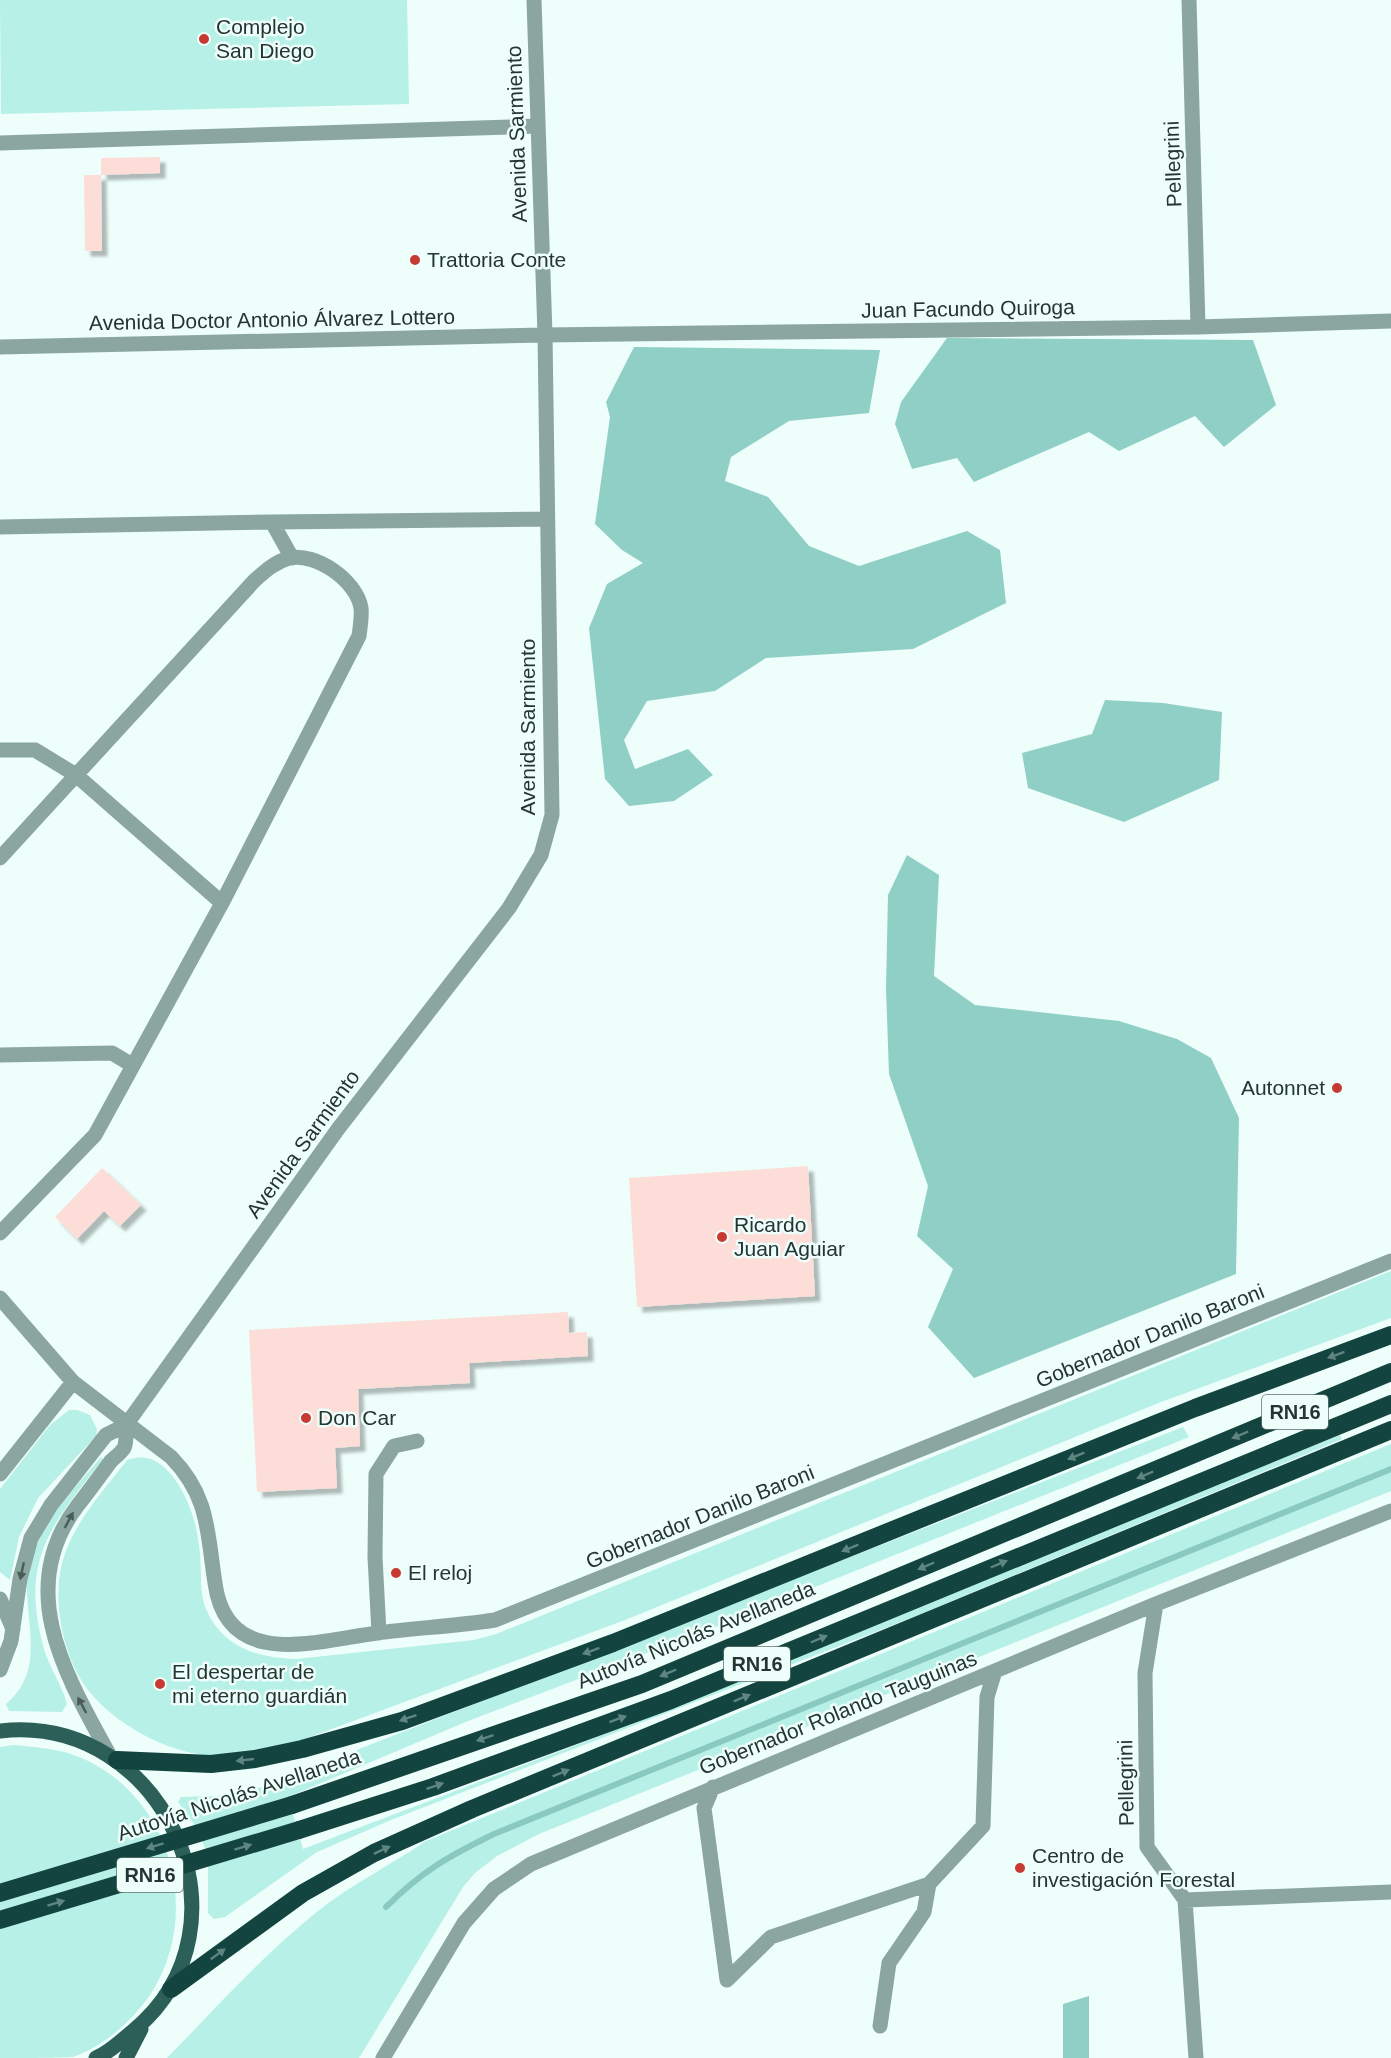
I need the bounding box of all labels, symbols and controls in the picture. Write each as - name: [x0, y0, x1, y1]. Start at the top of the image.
- place label: Complejo San Diego: [216, 15, 314, 62]
- marker: Complejo San Diego: [197, 32, 211, 46]
- street label: Avenida Sarmiento: [502, 45, 531, 223]
- street label: Pellegrini: [1159, 120, 1186, 208]
- place label: Trattoria Conte: [427, 248, 566, 271]
- marker: Trattoria Conte: [408, 253, 422, 267]
- street label: Juan Facundo Quiroga: [861, 295, 1075, 322]
- street label: Avenida Doctor Antonio Álvarez Lottero: [89, 305, 455, 334]
- street label: Avenida Sarmiento: [516, 638, 539, 816]
- street label: Avenida Sarmiento: [241, 1065, 364, 1222]
- place label: Autonnet: [1241, 1076, 1325, 1099]
- marker: Autonnet: [1330, 1081, 1344, 1095]
- place label: Ricardo Juan Aguiar: [734, 1213, 845, 1260]
- marker: Ricardo Juan Aguiar: [715, 1230, 729, 1244]
- street label: Gobernador Danilo Baroni: [1032, 1279, 1267, 1392]
- one-way arrow: [1327, 1351, 1345, 1361]
- road number: RN16: [1262, 1395, 1328, 1429]
- place label: Don Car: [318, 1406, 396, 1429]
- marker: Don Car: [299, 1411, 313, 1425]
- one-way arrow: [1232, 1431, 1249, 1440]
- one-way arrow: [1067, 1452, 1085, 1461]
- street label: Gobernador Danilo Baroni: [582, 1460, 817, 1573]
- one-way arrow: [1136, 1471, 1154, 1480]
- one-way arrow: [64, 1511, 74, 1528]
- one-way arrow: [841, 1544, 859, 1553]
- one-way arrow: [990, 1559, 1008, 1569]
- place label: El reloj: [408, 1561, 472, 1584]
- one-way arrow: [17, 1562, 26, 1581]
- one-way arrow: [917, 1562, 935, 1571]
- marker: El reloj: [389, 1566, 403, 1580]
- street label: Autovía Nicolás Avellaneda: [574, 1576, 818, 1693]
- one-way arrow: [810, 1634, 828, 1644]
- street label: Gobernador Rolando Tauguinas: [696, 1646, 980, 1779]
- one-way arrow: [582, 1647, 600, 1657]
- road number: RN16: [724, 1647, 790, 1681]
- place label: El despertar de mi eterno guardián: [172, 1660, 347, 1707]
- one-way arrow: [659, 1668, 677, 1678]
- marker: El despertar de mi eterno guardián: [153, 1677, 167, 1691]
- one-way arrow: [733, 1693, 751, 1703]
- one-way arrow: [77, 1696, 87, 1713]
- one-way arrow: [399, 1714, 417, 1724]
- one-way arrow: [609, 1714, 627, 1724]
- one-way arrow: [476, 1734, 494, 1744]
- street label: Pellegrini: [1113, 1740, 1138, 1826]
- street label: Autovía Nicolás Avellaneda: [114, 1744, 364, 1845]
- one-way arrow: [235, 1755, 254, 1765]
- one-way arrow: [553, 1768, 571, 1778]
- one-way arrow: [426, 1780, 444, 1790]
- one-way arrow: [146, 1842, 164, 1851]
- one-way arrow: [234, 1842, 252, 1851]
- place label: Centro de investigación Forestal: [1032, 1844, 1235, 1891]
- one-way arrow: [374, 1845, 392, 1855]
- road number: RN16: [117, 1858, 183, 1892]
- marker: Centro de investigación Forestal: [1013, 1861, 1027, 1875]
- one-way arrow: [47, 1898, 65, 1907]
- one-way arrow: [209, 1948, 225, 1960]

